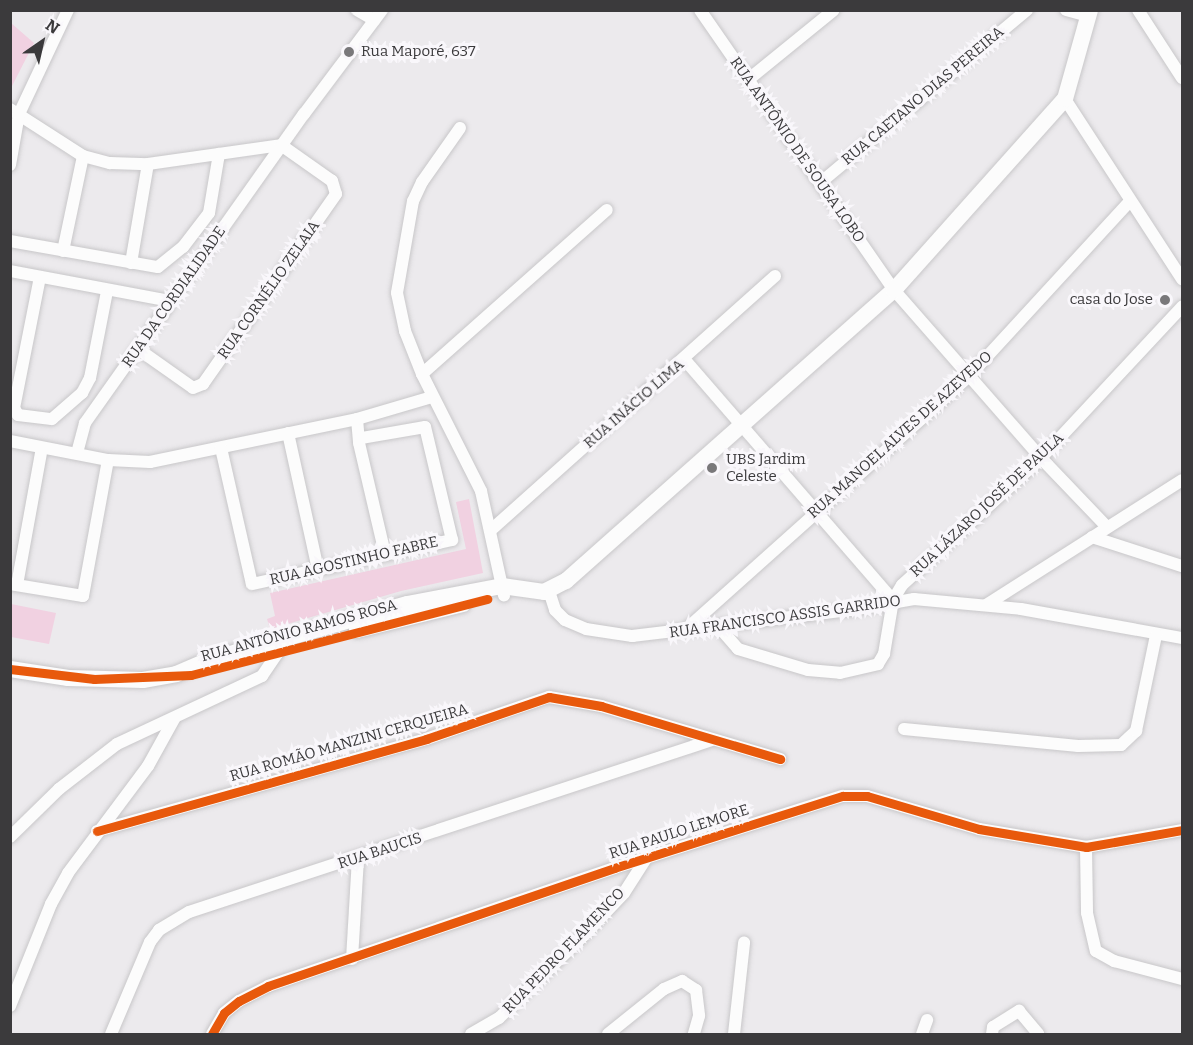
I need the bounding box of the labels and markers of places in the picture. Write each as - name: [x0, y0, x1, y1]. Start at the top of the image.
- place label: Rua Maporé, 637: [361, 43, 476, 61]
- marker: Rua Maporé, 637: [342, 45, 356, 59]
- place label: casa do Jose: [1070, 291, 1153, 309]
- marker: casa do Jose: [1158, 293, 1172, 307]
- place label: UBS Jardim Celeste: [726, 450, 806, 485]
- marker: UBS Jardim Celeste: [703, 459, 721, 477]

